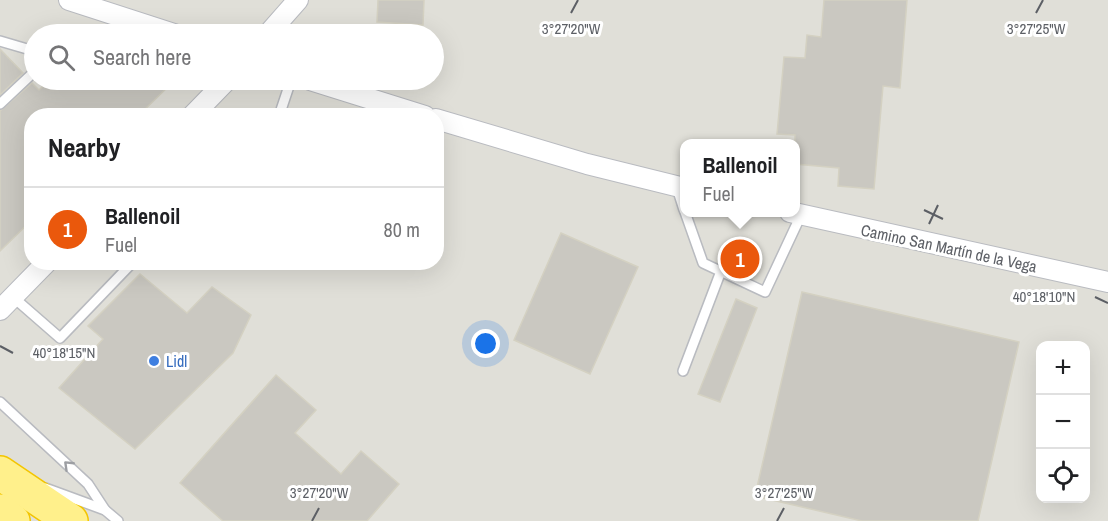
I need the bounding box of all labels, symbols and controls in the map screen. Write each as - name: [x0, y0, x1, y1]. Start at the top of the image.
- text: 3°27'20"W: [542, 18, 601, 39]
- text: 3°27'25"W: [1007, 18, 1066, 39]
- search box: [24, 24, 444, 90]
- icon: search: [45, 41, 78, 74]
- text: Search here: [93, 42, 191, 72]
- text: Nearby: [48, 130, 120, 165]
- popup: [680, 139, 800, 217]
- text: Ballenoil: [702, 150, 778, 180]
- text: Fuel: [702, 180, 734, 207]
- text: Ballenoil: [105, 201, 180, 231]
- text: 1: [63, 216, 72, 243]
- text: 80 m: [384, 216, 420, 243]
- street label: Camino San Martín de la Vega: [859, 219, 1040, 278]
- text: Fuel: [105, 231, 137, 258]
- pin: 1: [720, 236, 760, 282]
- text: 40°18'10"N: [1013, 286, 1075, 307]
- your location: [471, 329, 500, 358]
- map controls: [1036, 341, 1090, 503]
- button: +: [1036, 341, 1090, 395]
- text: 40°18'15"N: [33, 342, 95, 363]
- place label: Lidl: [166, 350, 187, 372]
- marker: Lidl: [147, 354, 161, 368]
- button: −: [1036, 395, 1090, 449]
- button: locate: [1036, 449, 1090, 503]
- one-way arrow: [64, 461, 74, 472]
- text: 3°27'20"W: [290, 482, 349, 503]
- text: 3°27'25"W: [755, 482, 814, 503]

